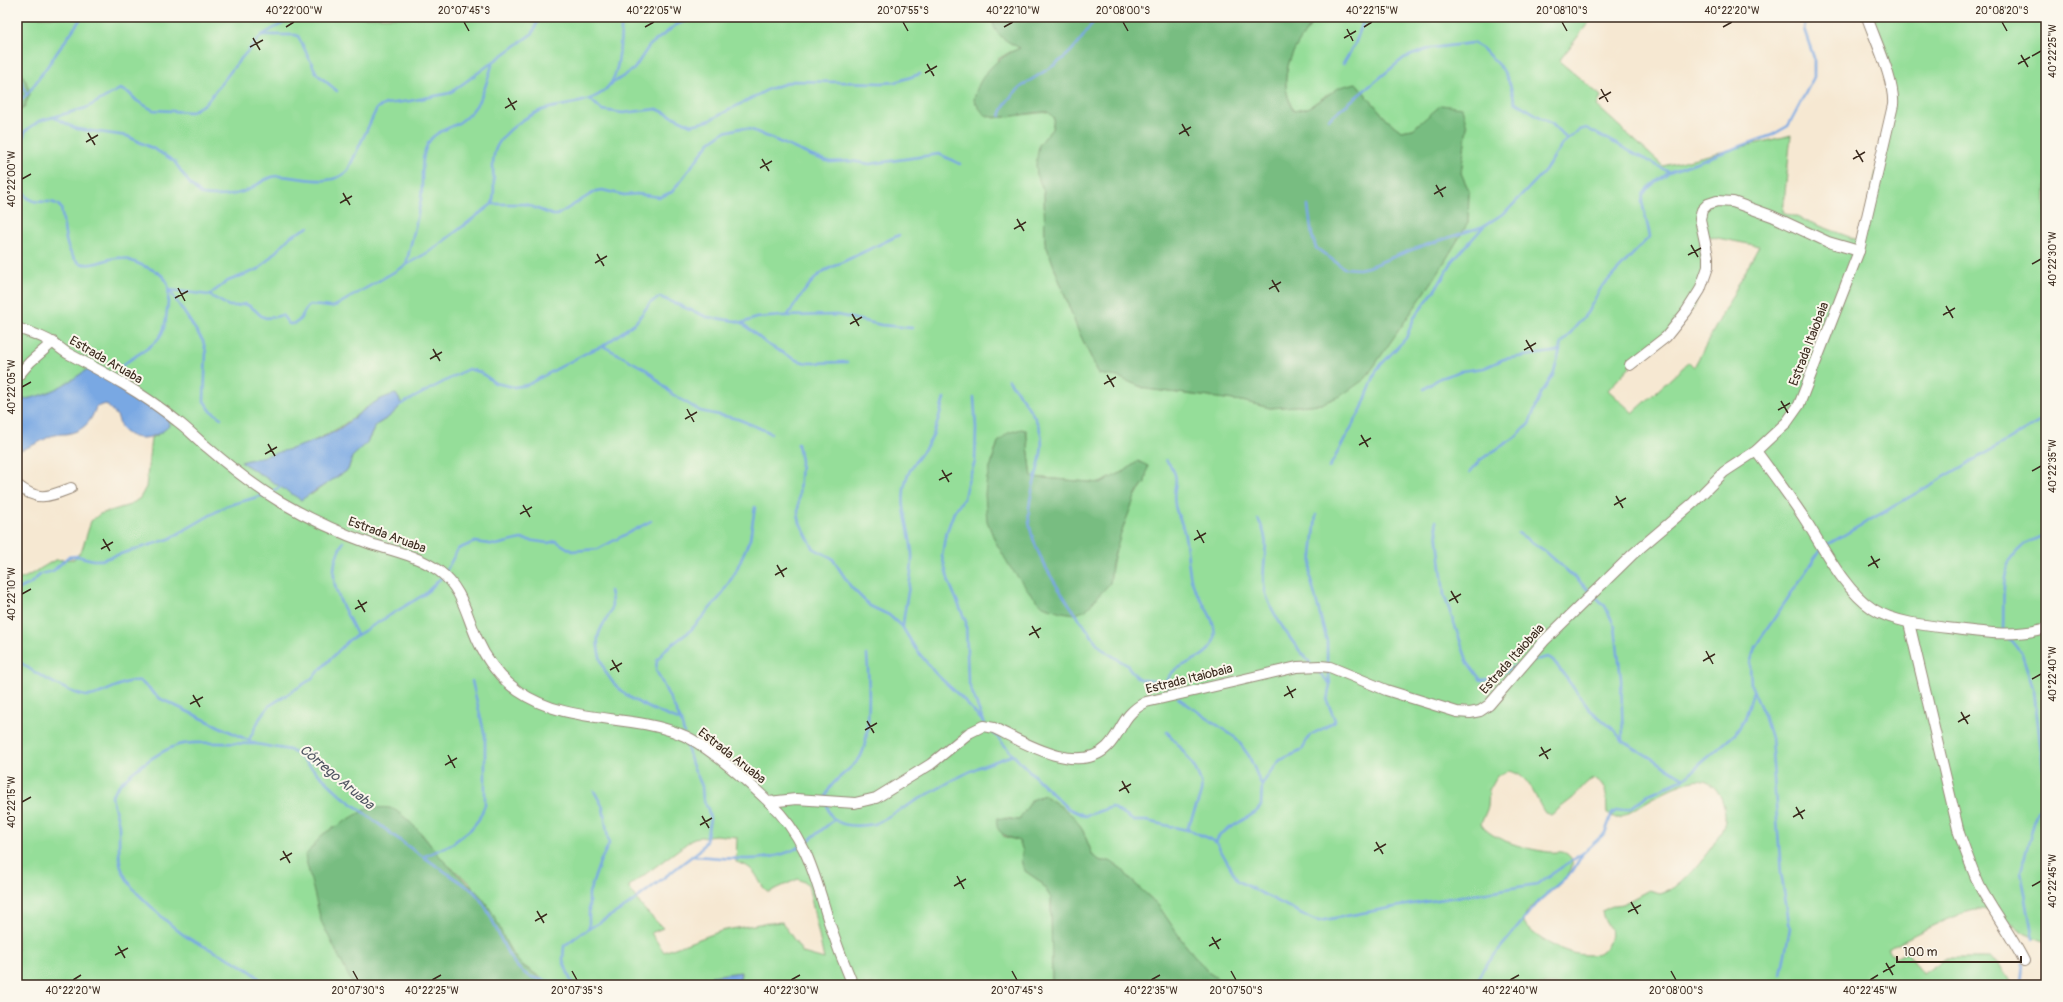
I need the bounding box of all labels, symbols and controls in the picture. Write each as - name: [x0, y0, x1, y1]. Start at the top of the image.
- text: 40°22'00"W: [266, 5, 323, 17]
- text: 20°07'45"S: [438, 5, 490, 17]
- text: 40°22'05"W: [626, 5, 682, 17]
- text: 20°07'55"S: [877, 5, 929, 17]
- text: 40°22'10"W: [986, 5, 1040, 17]
- text: 20°08'00"S: [1096, 5, 1150, 17]
- text: 40°22'15"W: [1346, 5, 1399, 17]
- text: 20°08'10"S: [1536, 5, 1588, 17]
- text: 40°22'20"W: [1704, 5, 1760, 17]
- text: 20°08'20"S: [1976, 5, 2029, 17]
- text: 40°22'25"W: [2047, 24, 2059, 78]
- text: 40°22'00"W: [6, 150, 18, 207]
- text: 40°22'30"W: [2047, 231, 2059, 287]
- street label: Estrada Itaiobaia: [1786, 300, 1832, 388]
- street label: Estrada Aruaba: [67, 333, 145, 387]
- text: 40°22'05"W: [6, 359, 18, 415]
- text: 40°22'35"W: [2047, 439, 2059, 493]
- street label: Estrada Aruaba: [346, 513, 428, 557]
- text: 40°22'10"W: [6, 567, 18, 621]
- street label: Estrada Itaiobaia: [1476, 621, 1548, 697]
- text: 40°22'40"W: [2047, 646, 2059, 702]
- street label: Estrada Itaiobaia: [1144, 661, 1234, 697]
- street label: Estrada Aruaba: [695, 725, 769, 787]
- water label: Córrego Aruaba: [296, 741, 379, 814]
- text: 40°22'15"W: [6, 775, 18, 828]
- text: 40°22'45"W: [2047, 854, 2059, 908]
- scale bar: [1897, 938, 2021, 964]
- text: 100 m: [1903, 945, 1938, 960]
- text: 40°22'20"W: [45, 985, 101, 997]
- text: 20°07'30"S: [331, 985, 385, 997]
- text: 40°22'25"W: [405, 985, 459, 997]
- text: 20°07'35"S: [551, 985, 603, 997]
- text: 40°22'30"W: [763, 985, 819, 997]
- text: 20°07'45"S: [991, 985, 1043, 997]
- text: 40°22'35"W: [1124, 985, 1178, 997]
- text: 20°07'50"S: [1209, 985, 1263, 997]
- text: 40°22'40"W: [1482, 985, 1538, 997]
- text: 20°08'00"S: [1649, 985, 1703, 997]
- text: 40°22'45"W: [1843, 985, 1897, 997]

